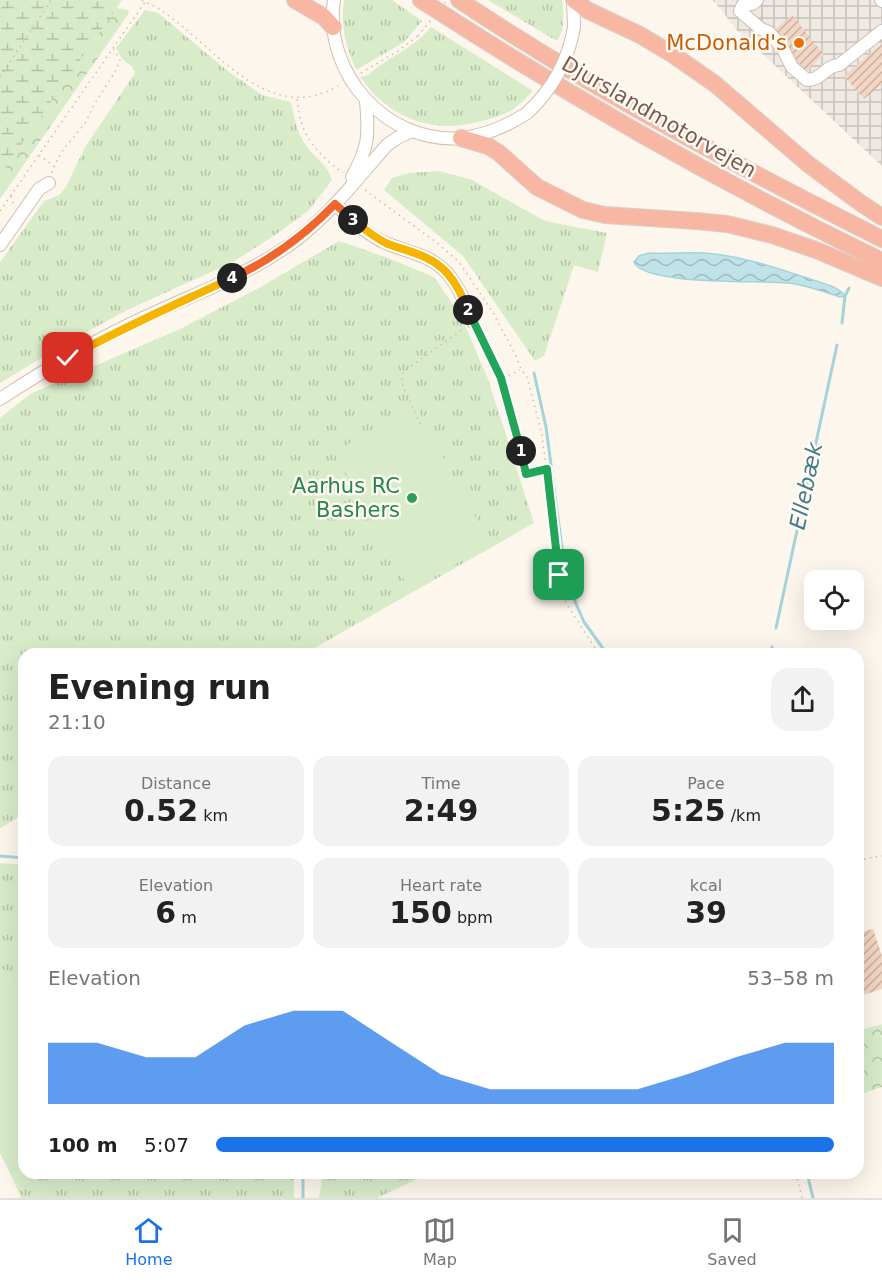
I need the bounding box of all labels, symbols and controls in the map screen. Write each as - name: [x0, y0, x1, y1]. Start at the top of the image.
- place label: McDonald's: [666, 31, 787, 55]
- marker: McDonald's: [792, 36, 806, 50]
- street label: Djurslandmotorvejen: [557, 51, 761, 183]
- pin: 3: [338, 205, 368, 235]
- text: 3: [347, 210, 359, 229]
- pin: 4: [217, 263, 247, 293]
- text: 4: [226, 268, 238, 287]
- pin: 2: [453, 295, 483, 325]
- text: 2: [462, 300, 474, 319]
- pin: [42, 332, 93, 383]
- icon: check: [51, 341, 84, 374]
- pin: 1: [506, 436, 536, 466]
- water label: Ellebæk: [785, 439, 828, 532]
- text: 1: [515, 441, 527, 460]
- place label: Aarhus RC Bashers: [292, 474, 400, 522]
- marker: Aarhus RC Bashers: [405, 491, 419, 505]
- pin: [533, 549, 584, 600]
- icon: arrive: [542, 558, 575, 591]
- map controls: [804, 570, 864, 630]
- button: locate: [804, 570, 864, 630]
- text: Evening run: [48, 668, 271, 707]
- button: share: [771, 668, 834, 731]
- text: 21:10: [48, 710, 106, 734]
- text: Distance: [141, 774, 211, 793]
- text: Time: [421, 774, 461, 793]
- text: Pace: [687, 774, 725, 793]
- text: 0.52: [124, 793, 198, 828]
- text: 2:49: [404, 793, 478, 828]
- text: 5:25: [651, 793, 726, 828]
- text: km: [198, 806, 228, 825]
- text: /km: [726, 806, 761, 825]
- text: Elevation: [139, 876, 213, 895]
- text: Heart rate: [400, 876, 482, 895]
- text: kcal: [690, 876, 722, 895]
- text: 6: [155, 895, 176, 930]
- text: 150: [389, 895, 452, 930]
- text: 39: [685, 895, 727, 930]
- text: m: [176, 908, 197, 927]
- text: bpm: [452, 908, 493, 927]
- text: Elevation: [48, 966, 141, 990]
- text: 53–58 m: [747, 966, 834, 990]
- text: 100 m: [48, 1133, 118, 1157]
- text: 5:07: [144, 1133, 189, 1157]
- tab: Home: [125, 1214, 173, 1269]
- tab: Map: [423, 1214, 457, 1269]
- tab: Saved: [707, 1214, 757, 1269]

